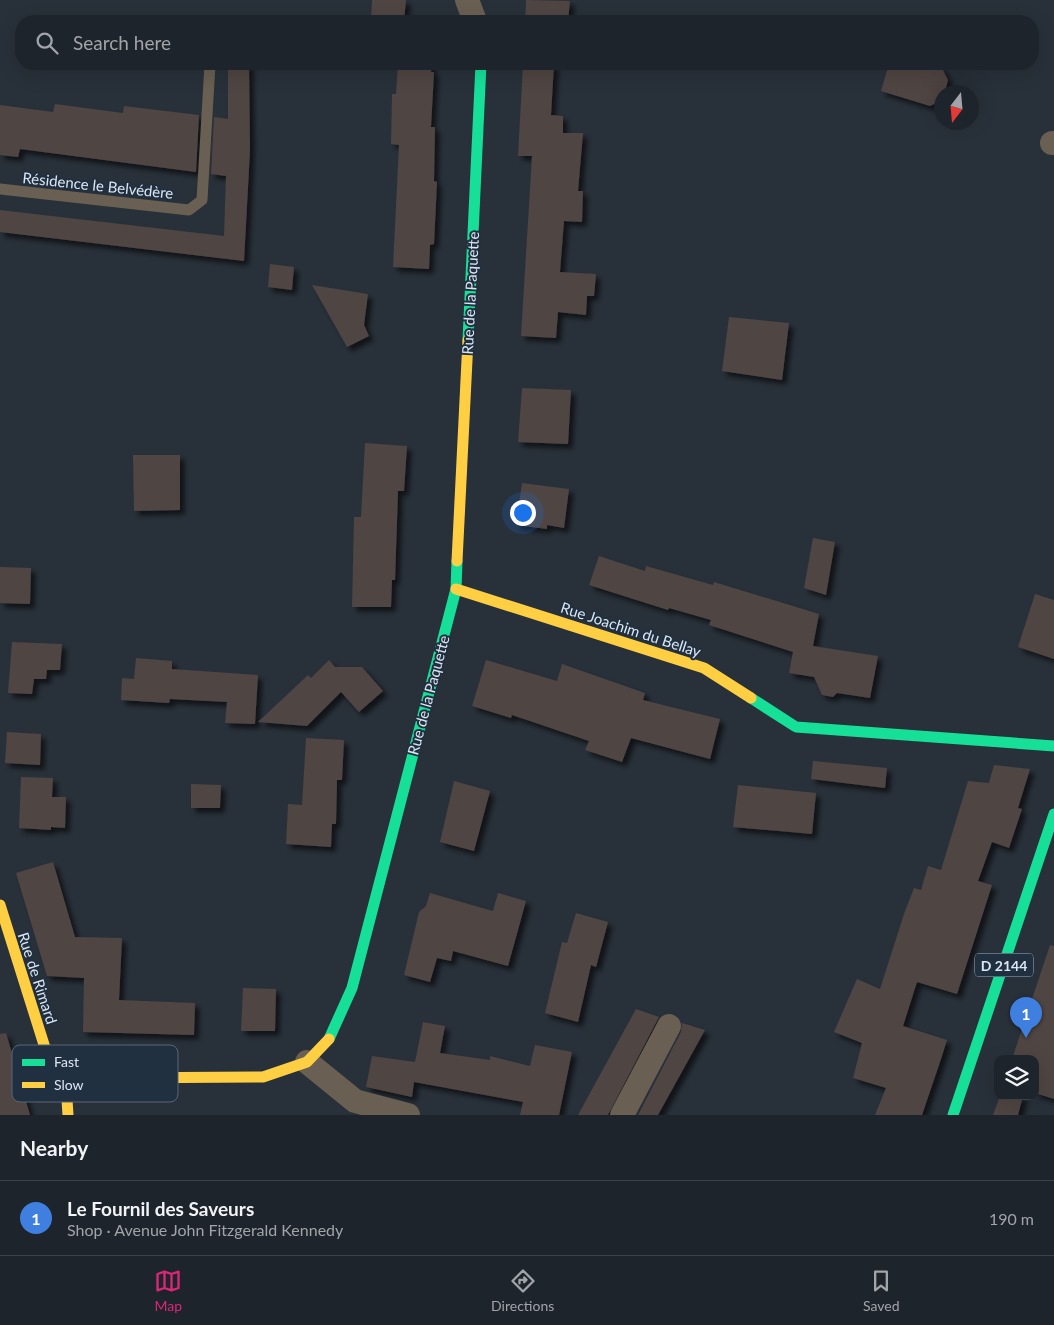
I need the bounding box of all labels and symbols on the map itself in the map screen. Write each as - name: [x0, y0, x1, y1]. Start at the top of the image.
- north arrow: [934, 85, 979, 130]
- street label: Résidence le Belvédère: [22, 168, 174, 202]
- street label: Rue de la Paquette: [458, 231, 482, 355]
- your location: [510, 500, 536, 526]
- street label: Rue Joachim du Bellay: [559, 598, 704, 660]
- street label: Rue de la Paquette: [403, 633, 453, 757]
- street label: Rue de Rimard: [15, 930, 61, 1026]
- road number: D 2144: [975, 954, 1033, 976]
- pin: 1: [1010, 997, 1042, 1038]
- legend: [12, 1045, 178, 1102]
- text: Fast: [54, 1053, 79, 1070]
- text: Slow: [54, 1076, 84, 1093]

